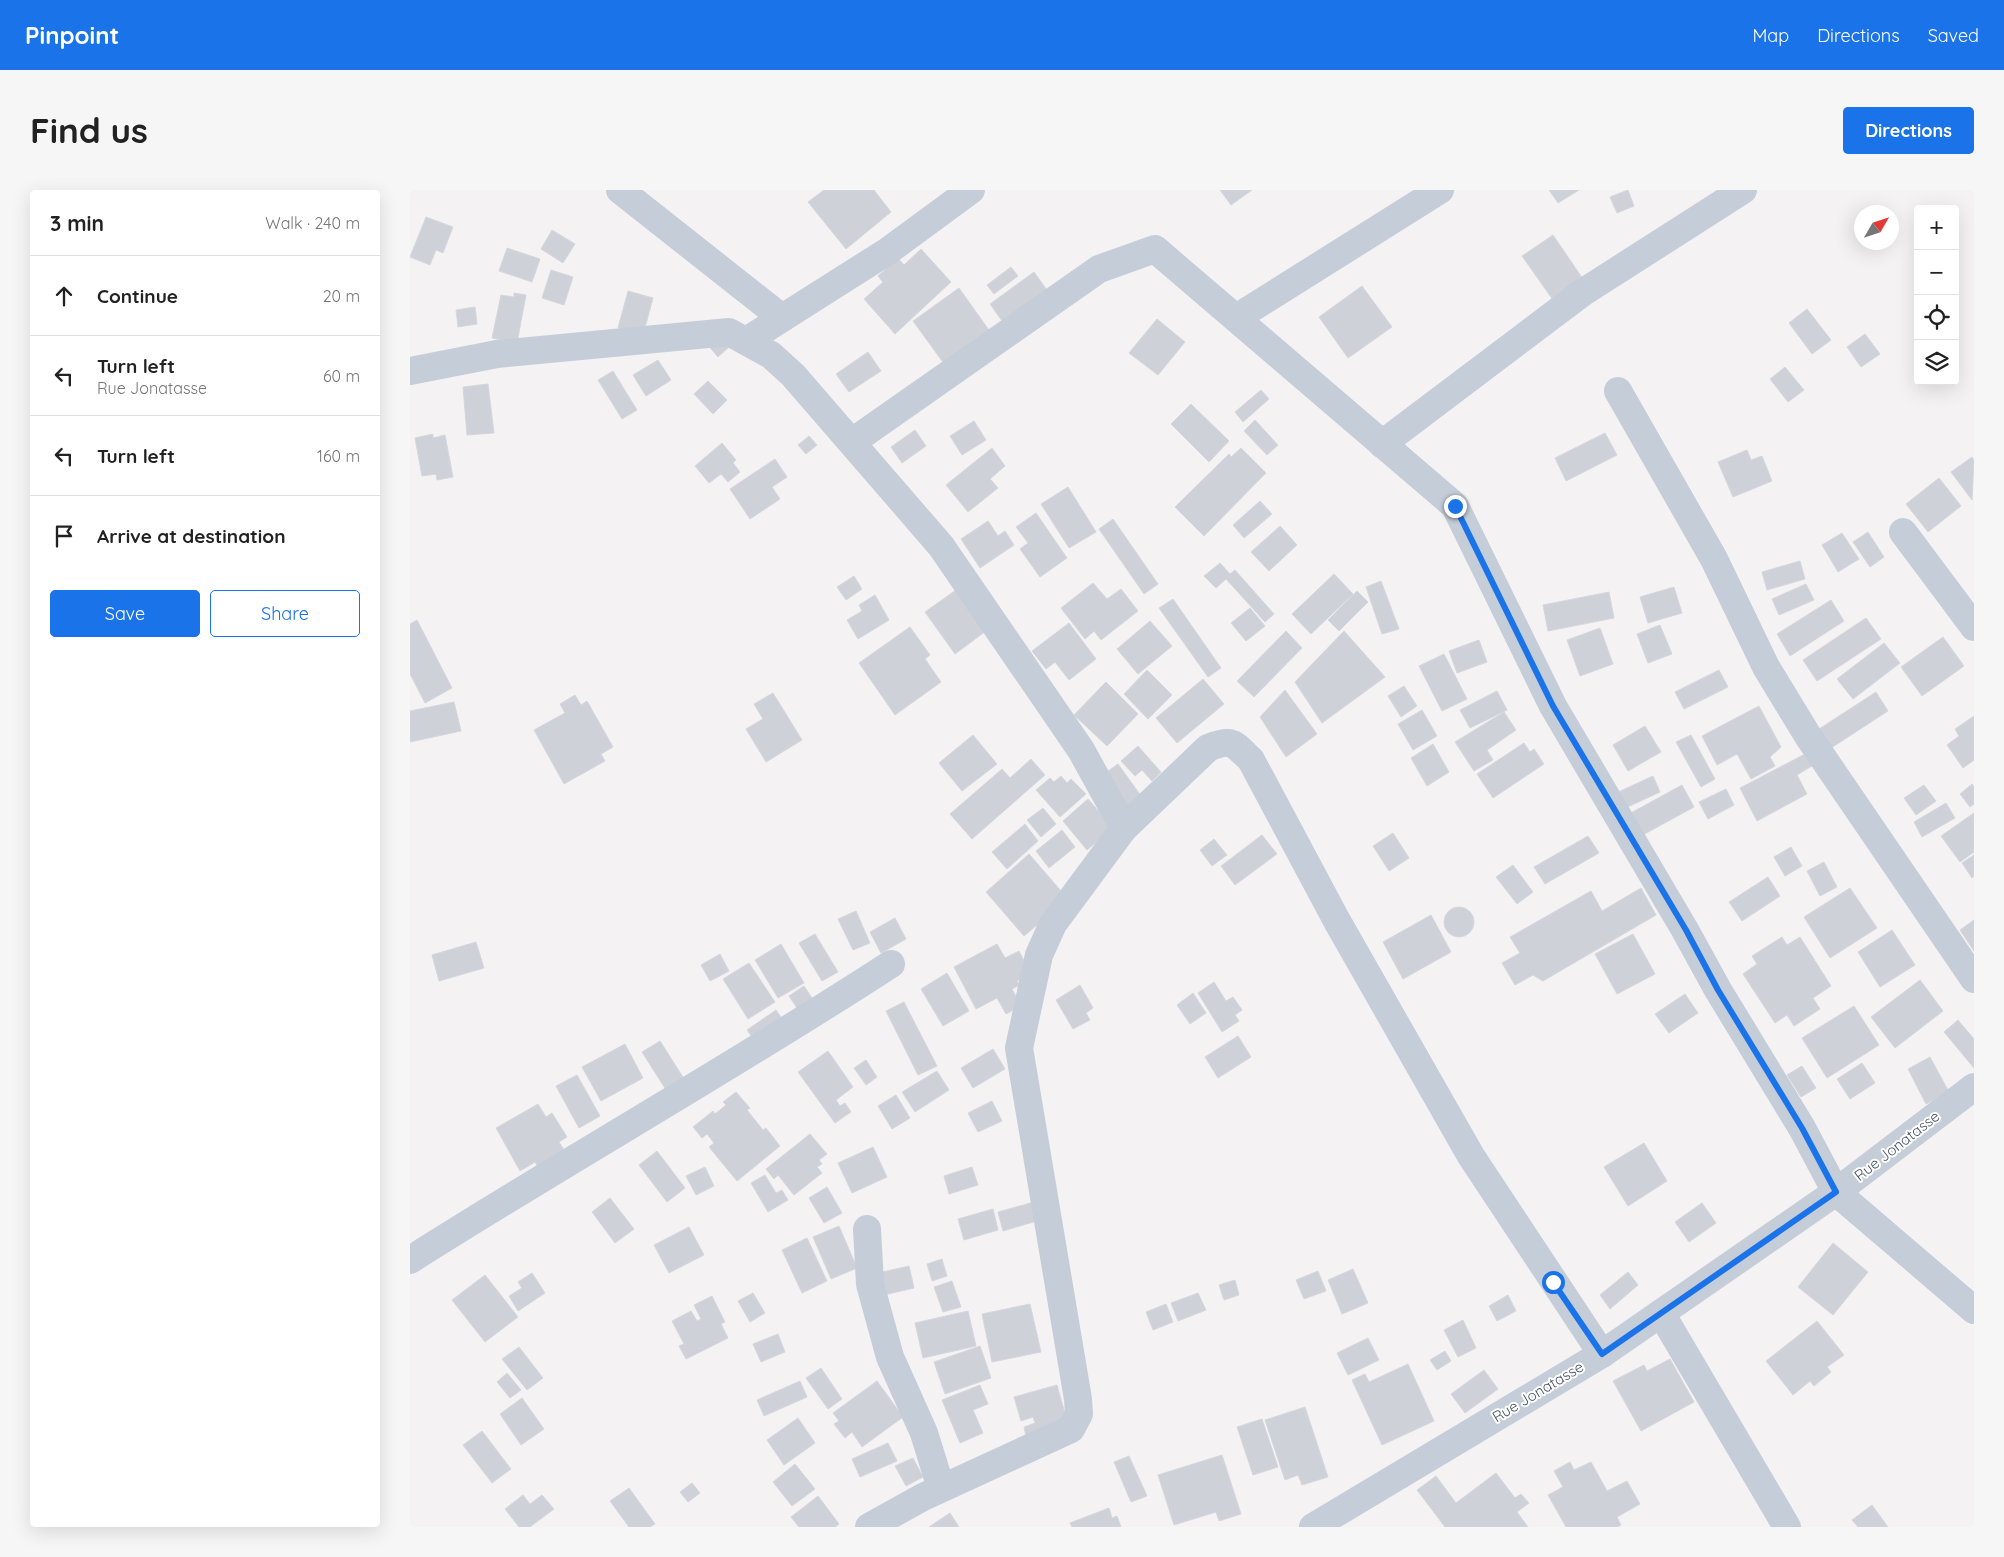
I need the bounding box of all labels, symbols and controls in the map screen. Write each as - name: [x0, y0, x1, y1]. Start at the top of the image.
- text: Pinpoint: [25, 20, 119, 50]
- text: Map: [1752, 24, 1789, 47]
- text: Directions: [1817, 24, 1900, 47]
- text: Saved: [1928, 24, 1979, 47]
- button: Directions: [1843, 107, 1974, 154]
- text: Find us: [30, 108, 148, 152]
- north arrow: [1854, 205, 1899, 250]
- map controls: [1914, 205, 1959, 385]
- button: +: [1914, 205, 1959, 250]
- text: 3 min: [50, 210, 104, 236]
- text: Walk · 240 m: [265, 213, 360, 233]
- button: −: [1914, 250, 1959, 295]
- icon: ahead: [50, 282, 78, 310]
- text: Continue: [97, 284, 178, 308]
- text: 20 m: [323, 286, 360, 306]
- button: locate: [1914, 295, 1959, 340]
- button: layers: [1914, 340, 1959, 385]
- text: Turn left: [97, 354, 175, 378]
- icon: left: [50, 362, 78, 390]
- text: 60 m: [323, 366, 360, 386]
- text: Rue Jonatasse: [97, 378, 207, 398]
- icon: left: [50, 442, 78, 470]
- text: Turn left: [97, 444, 175, 468]
- text: 160 m: [317, 446, 360, 466]
- route end: [1444, 495, 1467, 518]
- icon: arrive: [50, 522, 78, 550]
- text: Arrive at destination: [97, 524, 286, 548]
- button: Save: [50, 590, 200, 637]
- button: Share: [210, 590, 360, 637]
- street label: Rue Jonatasse: [1850, 1106, 1943, 1185]
- route start: [1542, 1271, 1565, 1294]
- street label: Rue Jonatasse: [1489, 1357, 1587, 1426]

